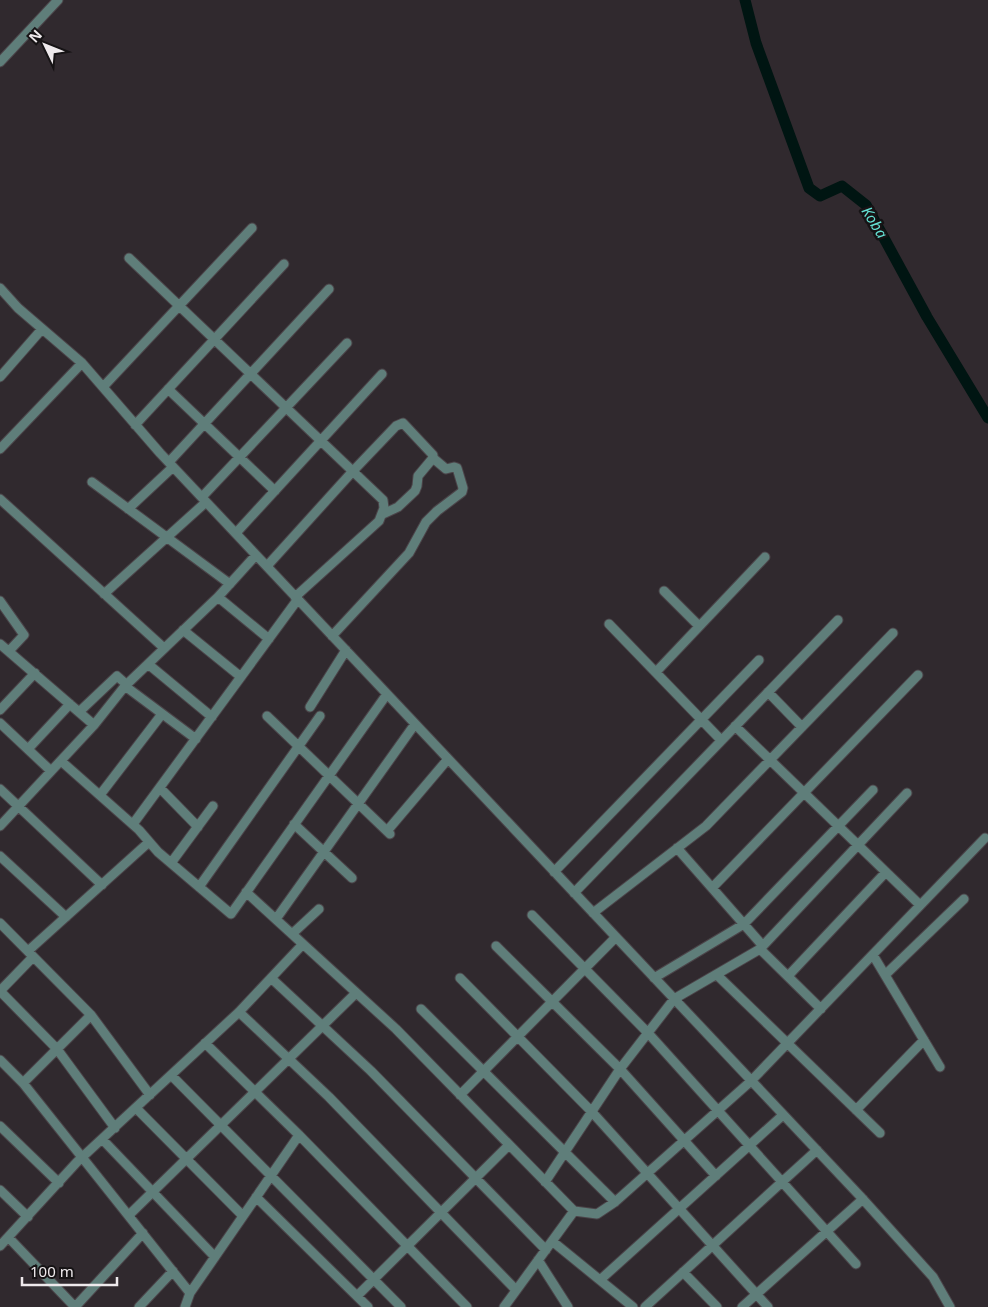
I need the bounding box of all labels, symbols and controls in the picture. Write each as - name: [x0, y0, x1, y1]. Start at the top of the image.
- north arrow: [20, 20, 70, 70]
- text: N: [24, 25, 46, 46]
- water label: Koba: [857, 202, 893, 242]
- scale bar: [22, 1254, 118, 1286]
- text: 100 m: [30, 1261, 74, 1281]

